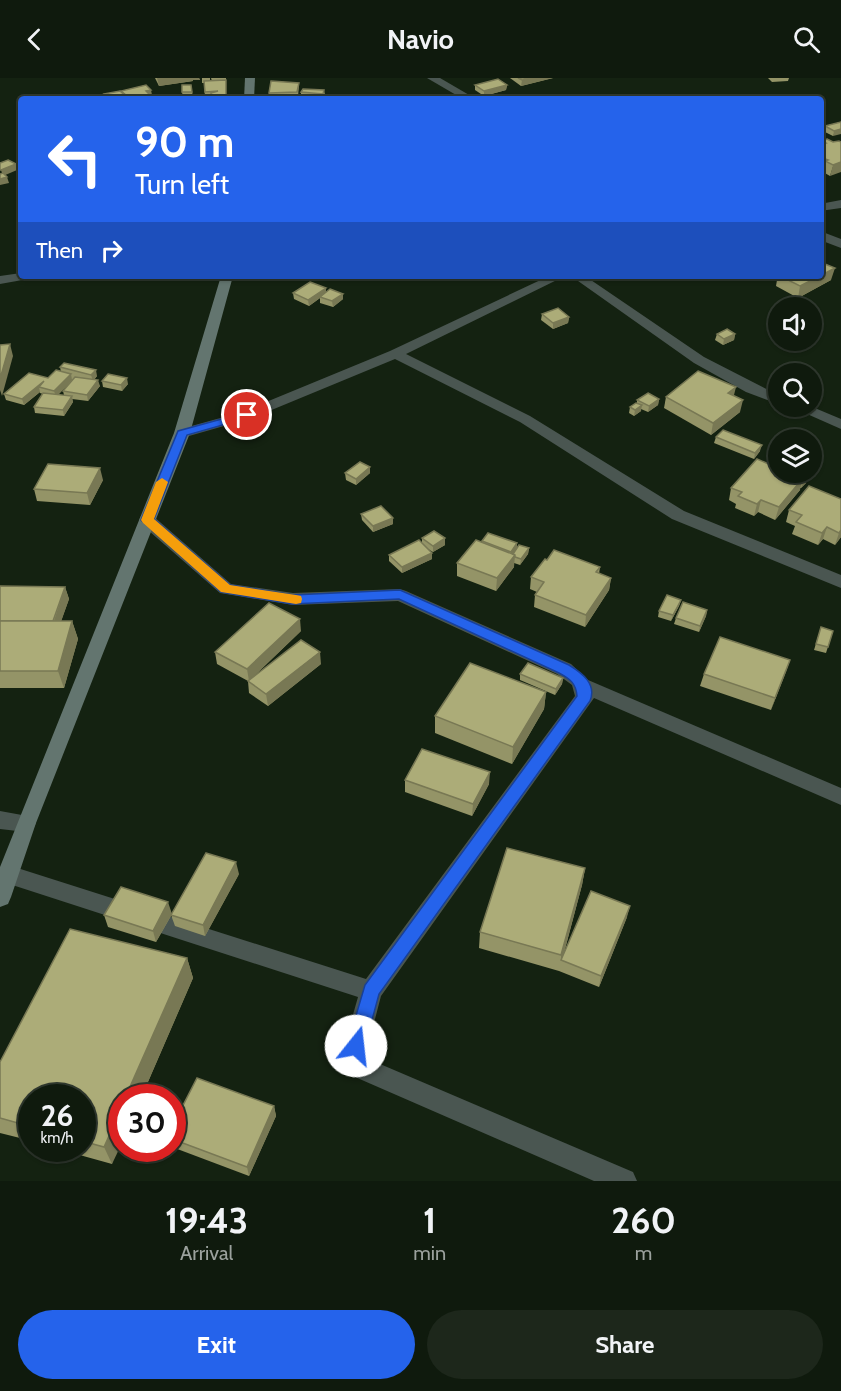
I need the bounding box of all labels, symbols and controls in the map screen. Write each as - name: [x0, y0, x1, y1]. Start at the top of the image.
- icon: back: [18, 23, 51, 56]
- text: Navio: [387, 23, 454, 56]
- icon: search: [790, 23, 823, 56]
- text: 90 m: [135, 116, 234, 168]
- icon: left: [36, 120, 114, 198]
- text: Turn left: [135, 168, 229, 201]
- icon: right: [95, 234, 128, 267]
- text: Then: [36, 237, 83, 264]
- map controls: [768, 297, 822, 483]
- button: sound: [768, 297, 822, 351]
- button: search: [768, 363, 822, 417]
- pin: [221, 389, 272, 440]
- icon: arrive: [230, 398, 263, 431]
- button: layers: [768, 429, 822, 483]
- position arrow: [324, 1014, 388, 1078]
- speed limit sign: 30: [108, 1084, 186, 1162]
- text: 26: [41, 1097, 73, 1134]
- text: km/h: [41, 1129, 73, 1147]
- text: 19:43: [165, 1198, 248, 1242]
- text: 1: [423, 1198, 436, 1242]
- text: 260: [611, 1198, 676, 1242]
- text: Arrival: [180, 1241, 233, 1265]
- text: min: [413, 1241, 446, 1265]
- text: m: [635, 1241, 652, 1265]
- button: Exit: [18, 1310, 415, 1379]
- button: Share: [427, 1310, 823, 1379]

